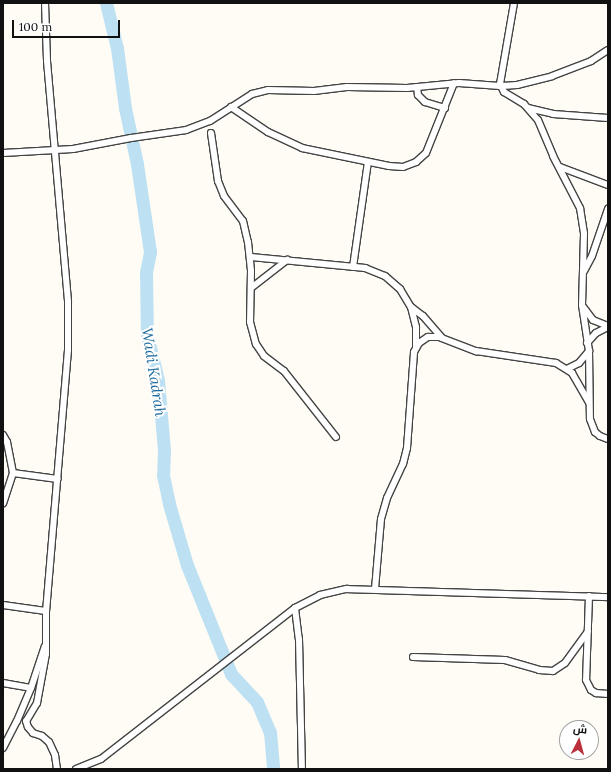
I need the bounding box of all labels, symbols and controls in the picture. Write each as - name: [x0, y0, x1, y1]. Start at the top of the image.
- scale bar: [14, 12, 122, 38]
- text: 100 m: [19, 19, 52, 34]
- water label: Wadi Kadrah: [138, 327, 170, 417]
- north arrow: [559, 720, 599, 760]
- text: ش: [572, 721, 588, 737]

